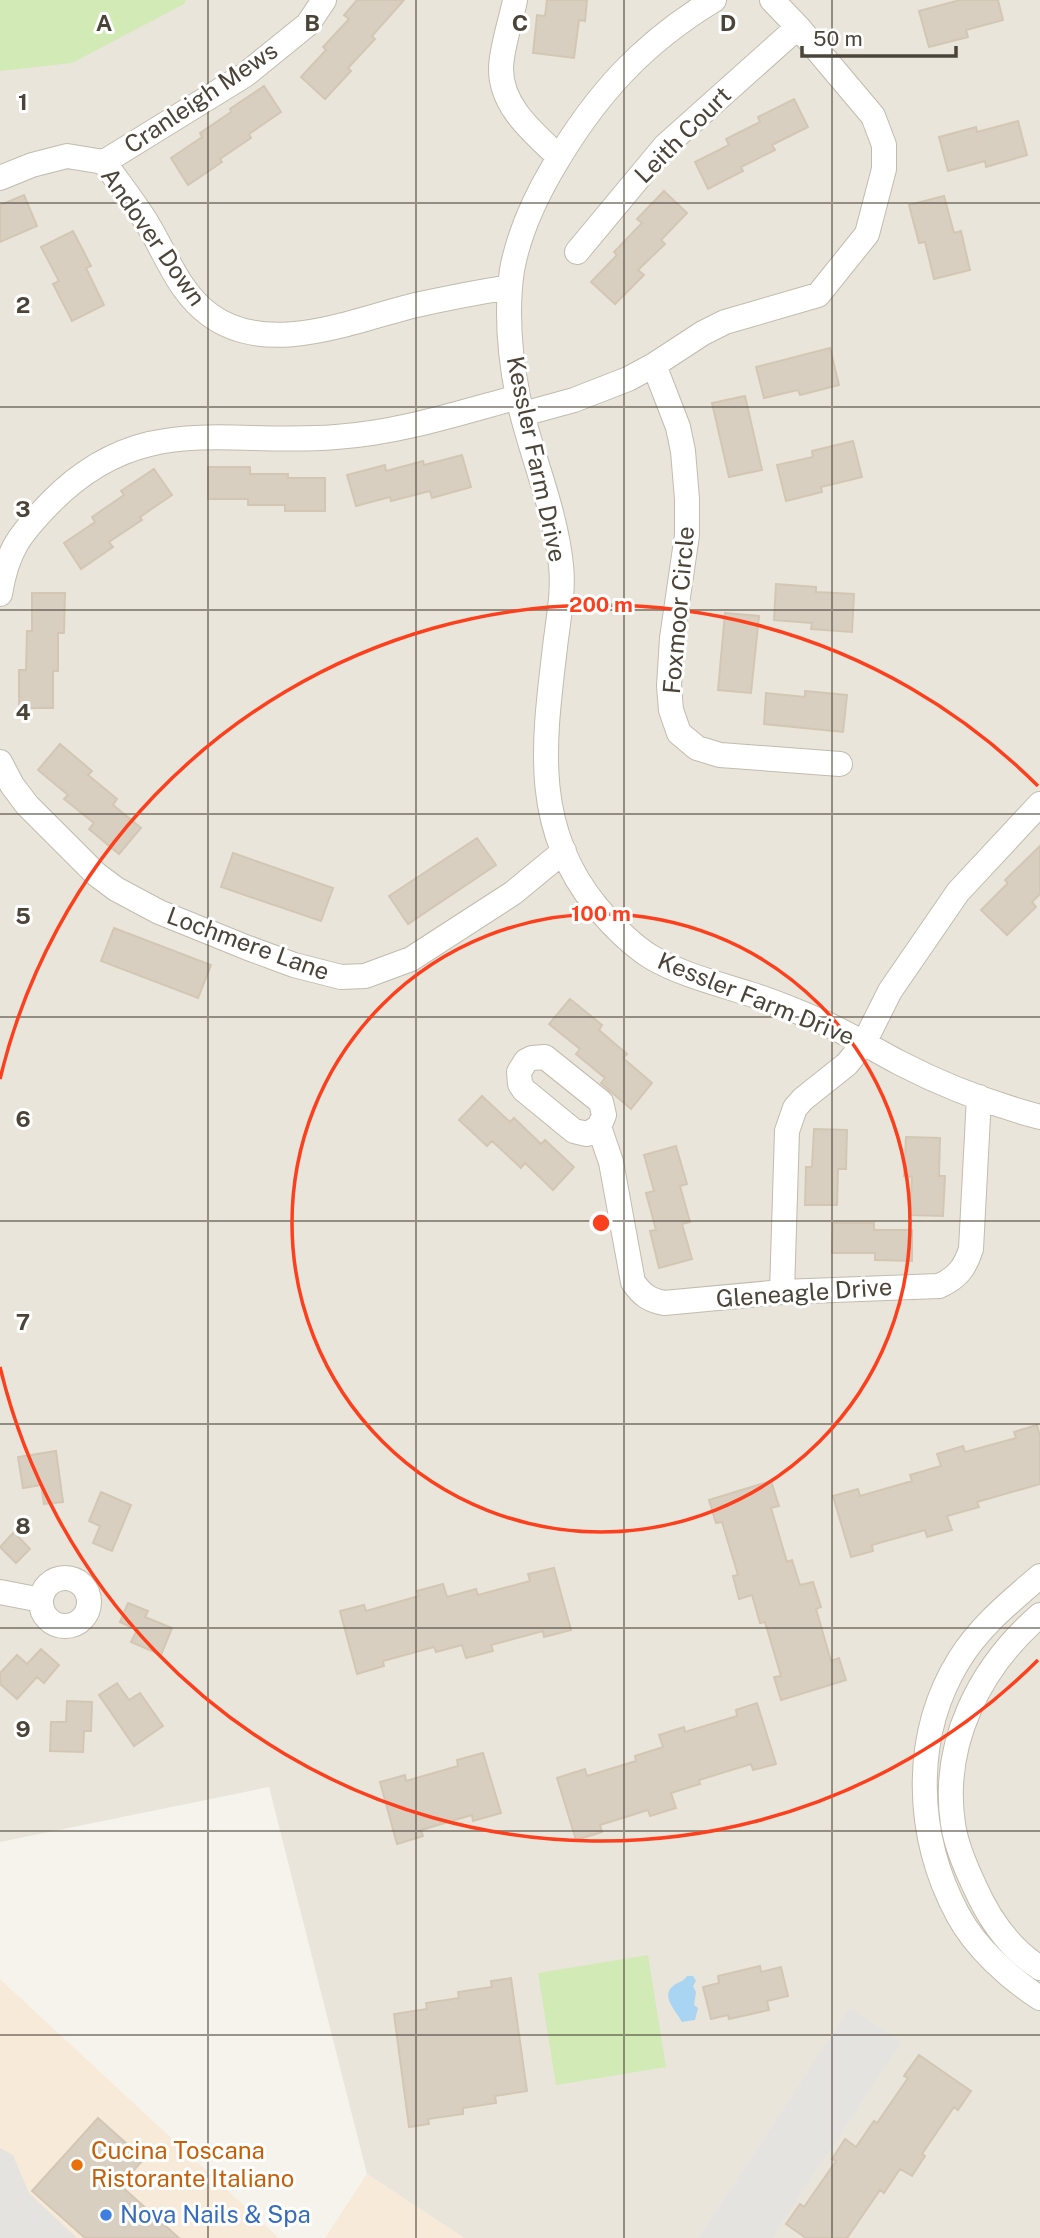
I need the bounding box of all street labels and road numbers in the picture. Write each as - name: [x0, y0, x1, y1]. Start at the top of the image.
- street label: Cranleigh Mews: [119, 36, 282, 159]
- street label: Leith Court: [628, 80, 736, 188]
- street label: Andover Down: [96, 162, 212, 311]
- street label: Kessler Farm Drive: [501, 353, 572, 564]
- street label: Foxmoor Circle: [657, 525, 699, 695]
- street label: Lochmere Lane: [163, 901, 333, 985]
- street label: Kessler Farm Drive: [654, 946, 859, 1050]
- street label: Gleneagle Drive: [715, 1272, 893, 1312]

